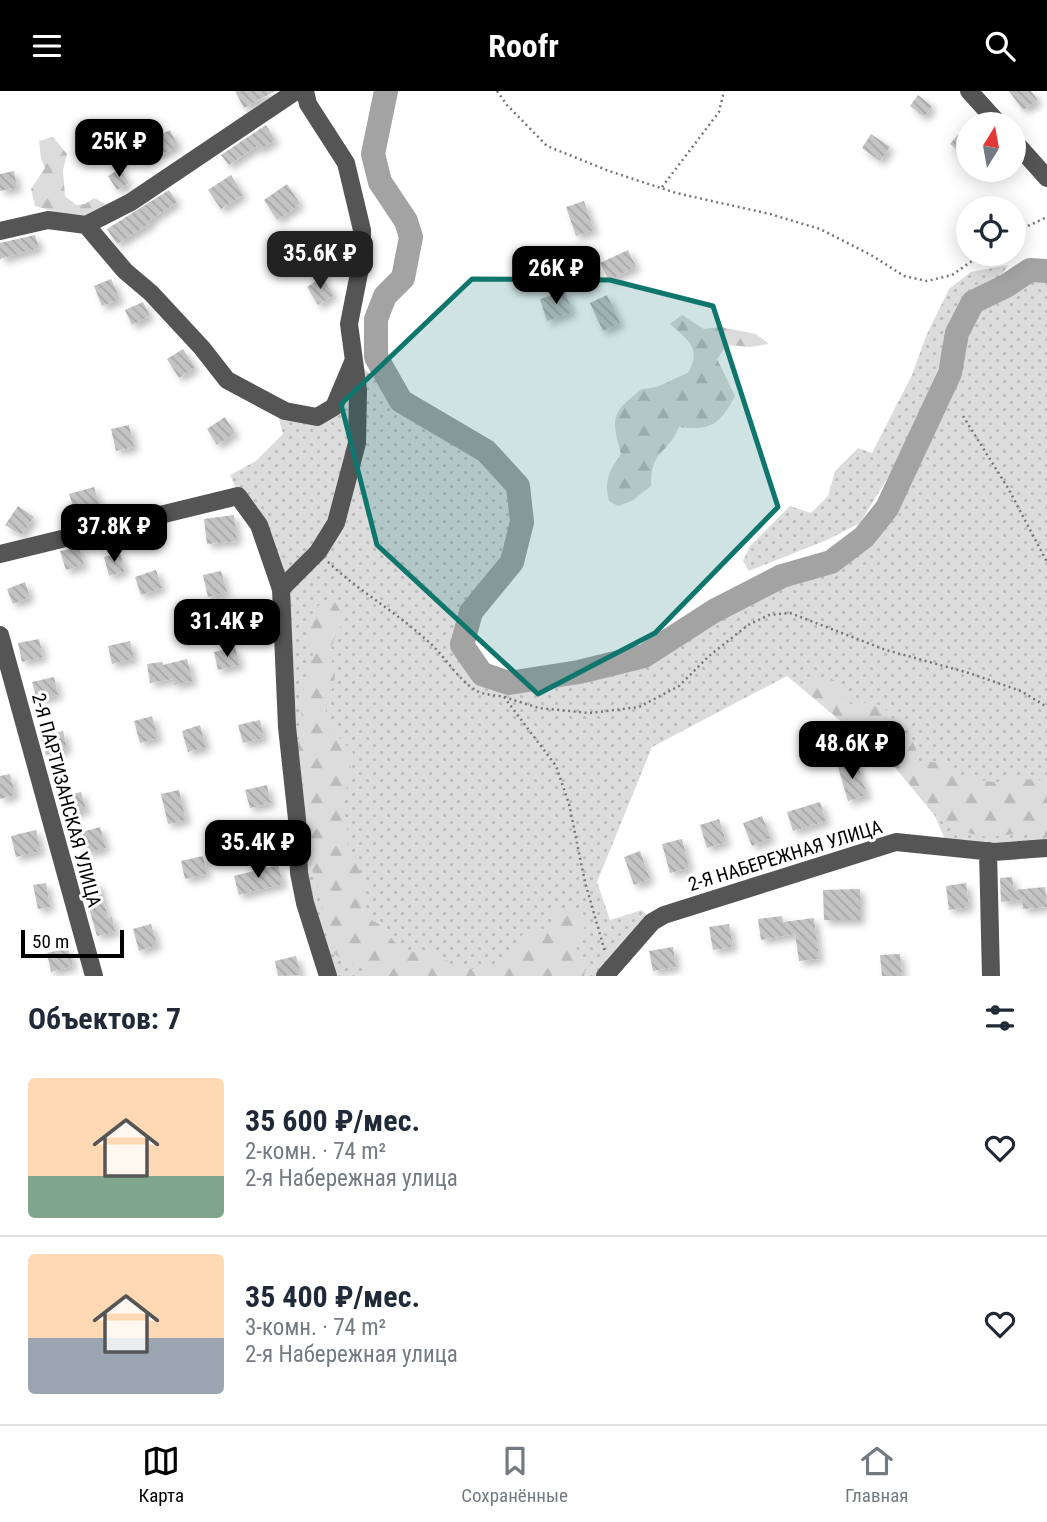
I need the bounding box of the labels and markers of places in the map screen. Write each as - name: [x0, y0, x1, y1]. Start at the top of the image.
- pin: 25K ₽: [70, 119, 168, 179]
- pin: 35.6K ₽: [255, 231, 385, 291]
- pin: 26K ₽: [507, 247, 605, 306]
- pin: 37.8K ₽: [49, 505, 179, 564]
- pin: 31.4K ₽: [162, 599, 292, 659]
- pin: 48.6K ₽: [787, 721, 917, 781]
- pin: 35.4K ₽: [193, 821, 323, 880]

